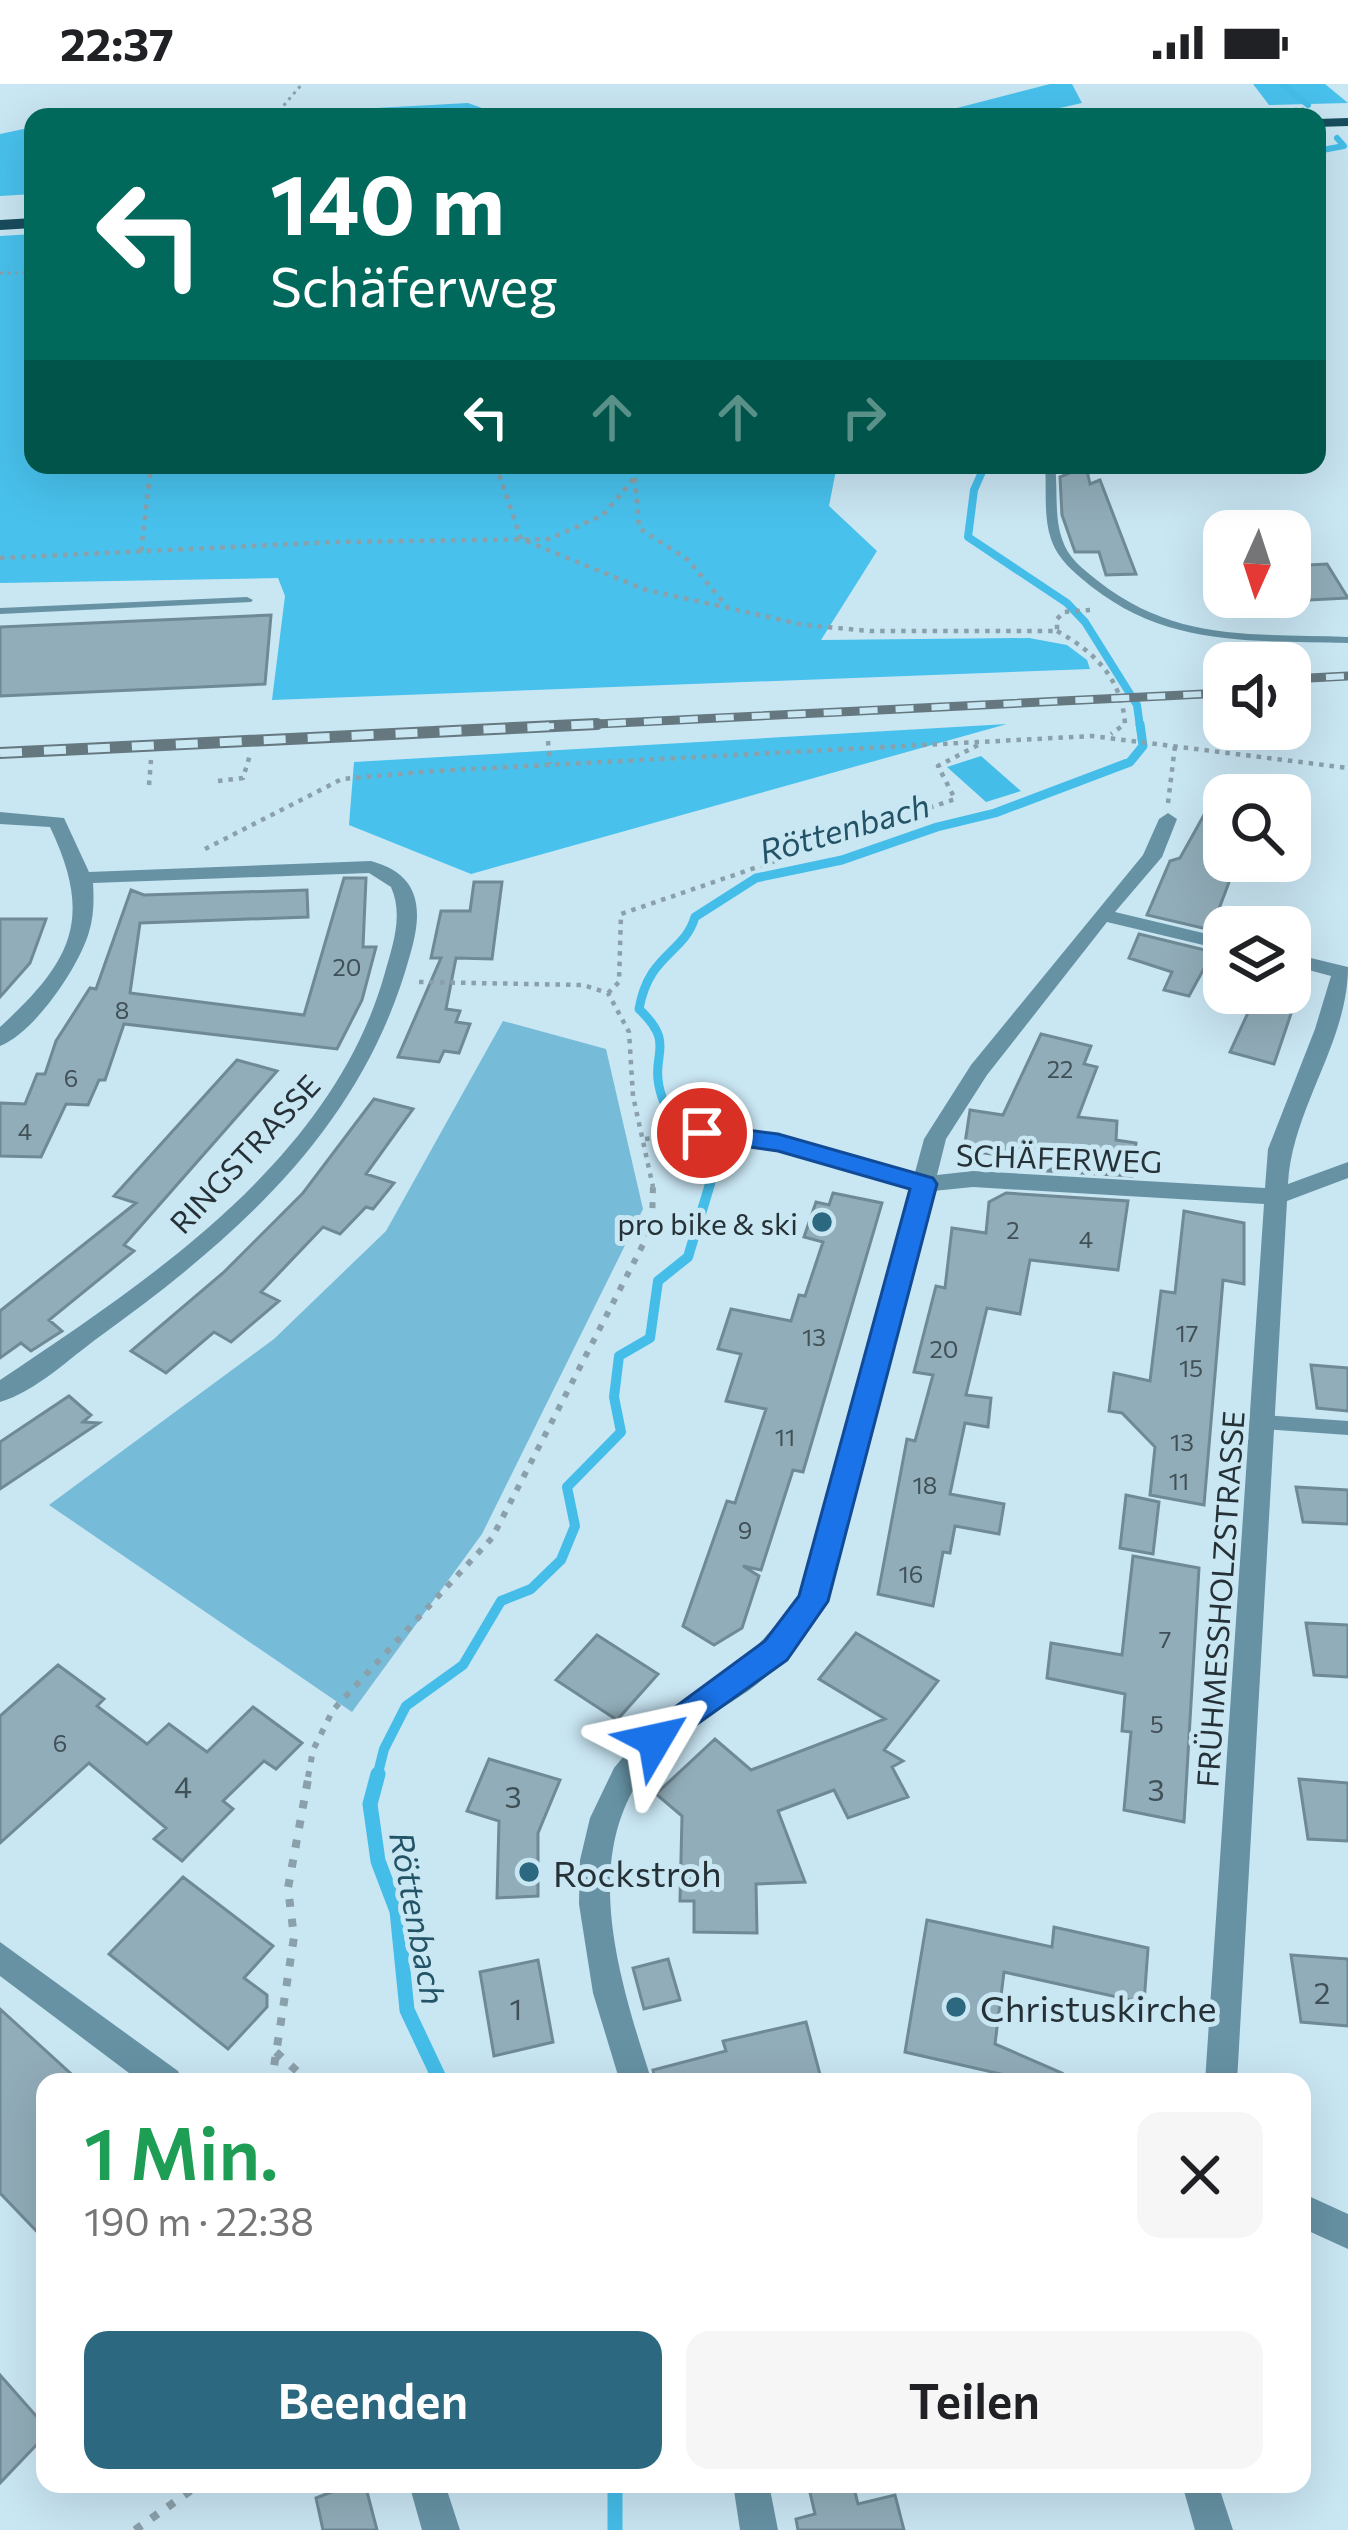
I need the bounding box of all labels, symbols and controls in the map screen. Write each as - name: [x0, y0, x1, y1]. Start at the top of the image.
- text: 22:37: [60, 15, 174, 70]
- text: 140 m: [270, 150, 505, 252]
- icon: left: [72, 156, 228, 312]
- text: Schäferweg: [270, 252, 557, 318]
- icon: left: [453, 384, 519, 450]
- icon: ahead: [579, 384, 645, 450]
- icon: ahead: [705, 384, 771, 450]
- icon: right: [831, 384, 897, 450]
- north arrow: [1203, 510, 1311, 618]
- map controls: [1203, 510, 1311, 1014]
- button: sound: [1203, 642, 1311, 750]
- button: search: [1203, 774, 1311, 882]
- water label: Röttenbach: [754, 783, 934, 871]
- button: layers: [1203, 906, 1311, 1014]
- house number: 20: [333, 952, 361, 981]
- house number: 8: [115, 995, 129, 1024]
- house number: 22: [1047, 1054, 1073, 1083]
- house number: 6: [64, 1063, 78, 1092]
- street label: RINGSTRASSE: [161, 1066, 327, 1240]
- pin: [651, 1082, 753, 1184]
- icon: arrive: [669, 1100, 735, 1166]
- house number: 4: [18, 1116, 32, 1145]
- street label: SCHÄFERWEG: [955, 1135, 1163, 1179]
- place label: pro bike & ski: [617, 1204, 798, 1241]
- marker: pro bike & ski: [809, 1209, 835, 1235]
- house number: 2: [1006, 1215, 1020, 1244]
- house number: 4: [1079, 1224, 1093, 1253]
- house number: 17: [1176, 1318, 1198, 1347]
- house number: 13: [802, 1322, 826, 1351]
- house number: 20: [930, 1334, 958, 1363]
- house number: 15: [1179, 1353, 1203, 1382]
- street label: FRÜHMESSHOLZSTRASSE: [1187, 1409, 1251, 1789]
- house number: 11: [775, 1422, 795, 1451]
- house number: 13: [1170, 1427, 1194, 1456]
- house number: 11: [1169, 1466, 1189, 1495]
- house number: 18: [913, 1470, 937, 1499]
- house number: 9: [738, 1515, 752, 1544]
- house number: 16: [899, 1559, 923, 1588]
- house number: 7: [1159, 1624, 1171, 1653]
- position arrow: [592, 1677, 718, 1803]
- house number: 5: [1150, 1709, 1164, 1738]
- house number: 6: [53, 1728, 67, 1757]
- house number: 4: [174, 1767, 192, 1804]
- house number: 3: [1147, 1770, 1165, 1807]
- house number: 3: [504, 1777, 522, 1814]
- water label: Röttenbach: [382, 1828, 456, 2008]
- place label: Rockstroh: [553, 1850, 722, 1894]
- marker: Rockstroh: [516, 1859, 542, 1885]
- house number: 2: [1314, 1973, 1330, 2010]
- place label: Christuskirche: [980, 1985, 1216, 2029]
- house number: 1: [510, 1989, 522, 2026]
- marker: Christuskirche: [943, 1994, 969, 2020]
- text: 1 Min.: [84, 2107, 278, 2195]
- button: close: [1137, 2112, 1263, 2238]
- text: 190 m · 22:38: [84, 2196, 314, 2244]
- button: Beenden: [84, 2331, 662, 2469]
- button: Teilen: [686, 2331, 1263, 2469]

